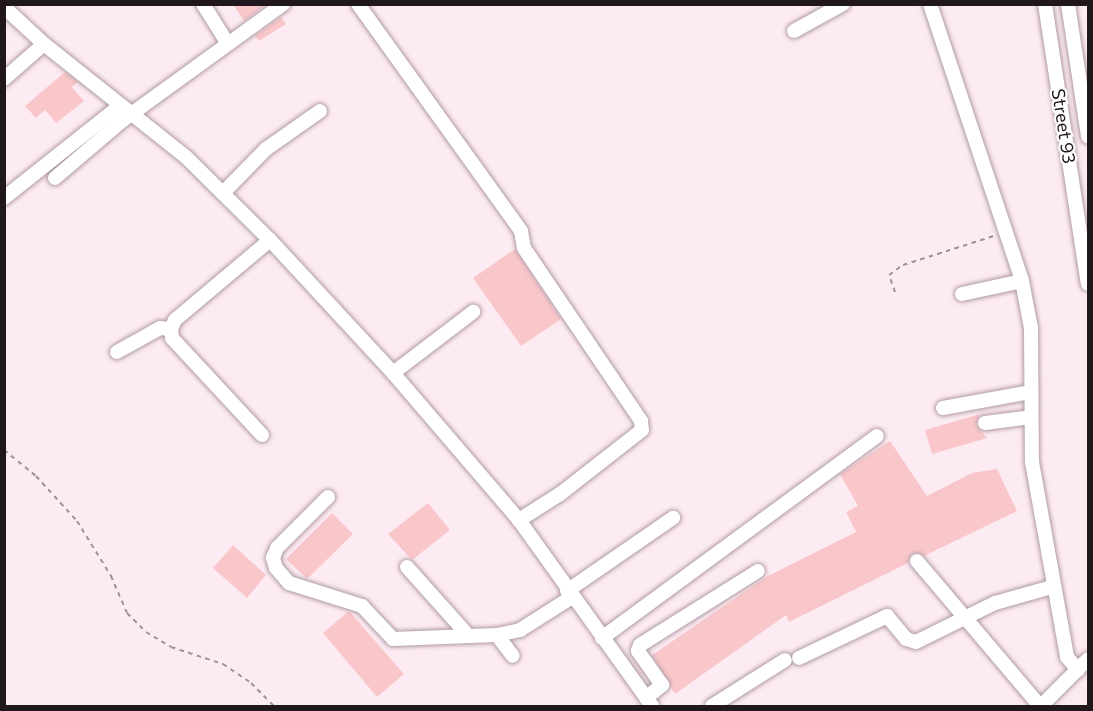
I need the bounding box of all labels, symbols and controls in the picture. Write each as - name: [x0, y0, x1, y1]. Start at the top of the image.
- street label: Street 93: [1047, 87, 1081, 165]

